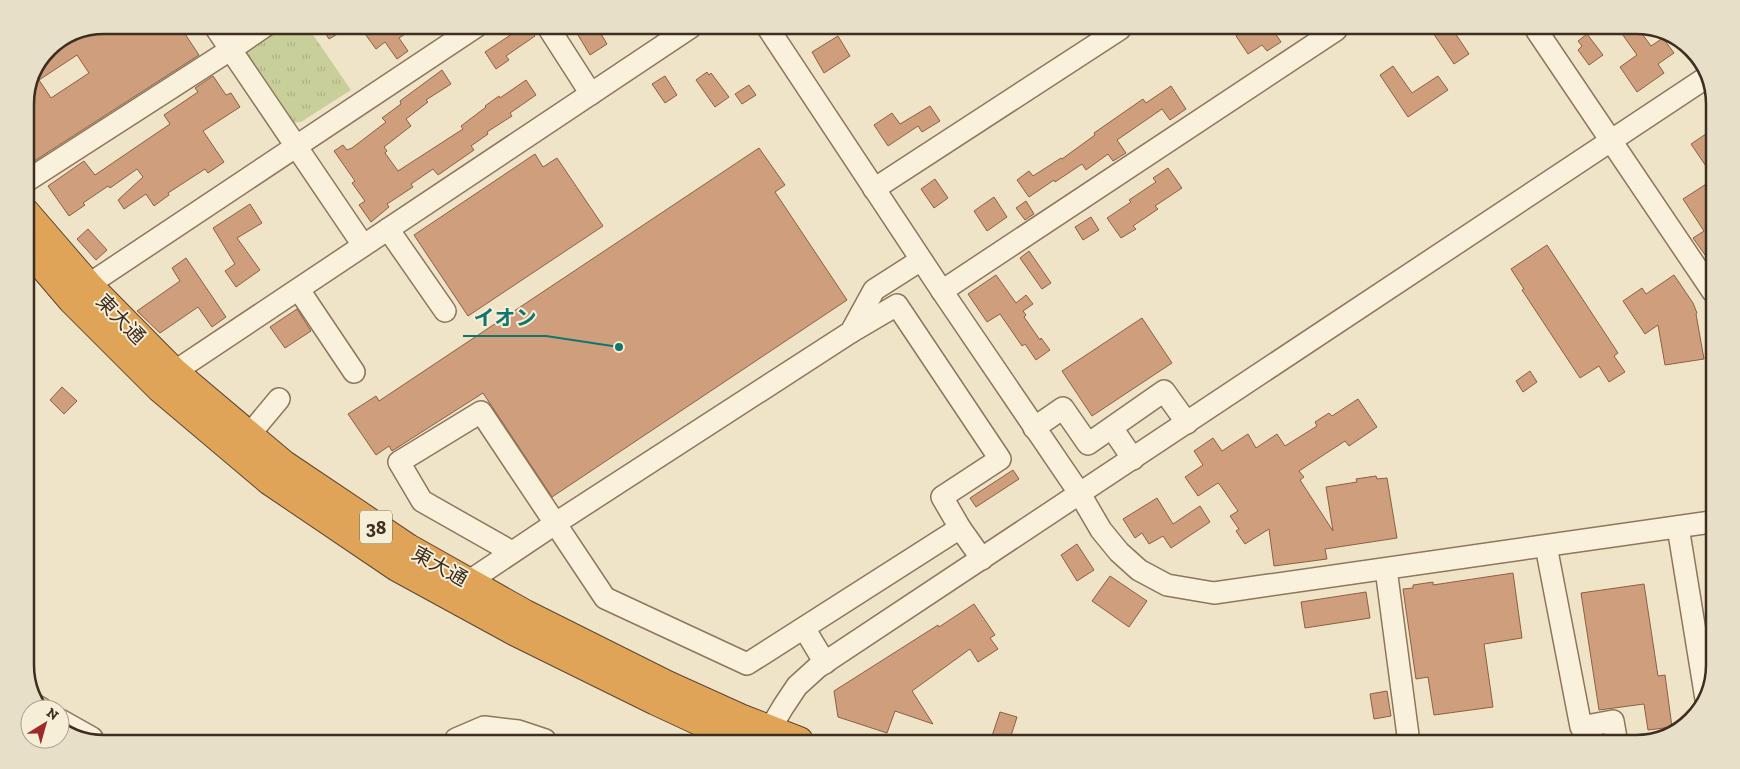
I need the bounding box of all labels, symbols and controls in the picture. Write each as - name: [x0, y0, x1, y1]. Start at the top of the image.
- street label: 東大通: [92, 289, 150, 349]
- callout: イオン: [463, 300, 546, 336]
- text: イオン: [474, 305, 537, 330]
- road number: 38: [360, 511, 392, 544]
- street label: 東大通: [408, 541, 472, 591]
- north arrow: [20, 699, 70, 749]
- text: N: [43, 704, 62, 724]

